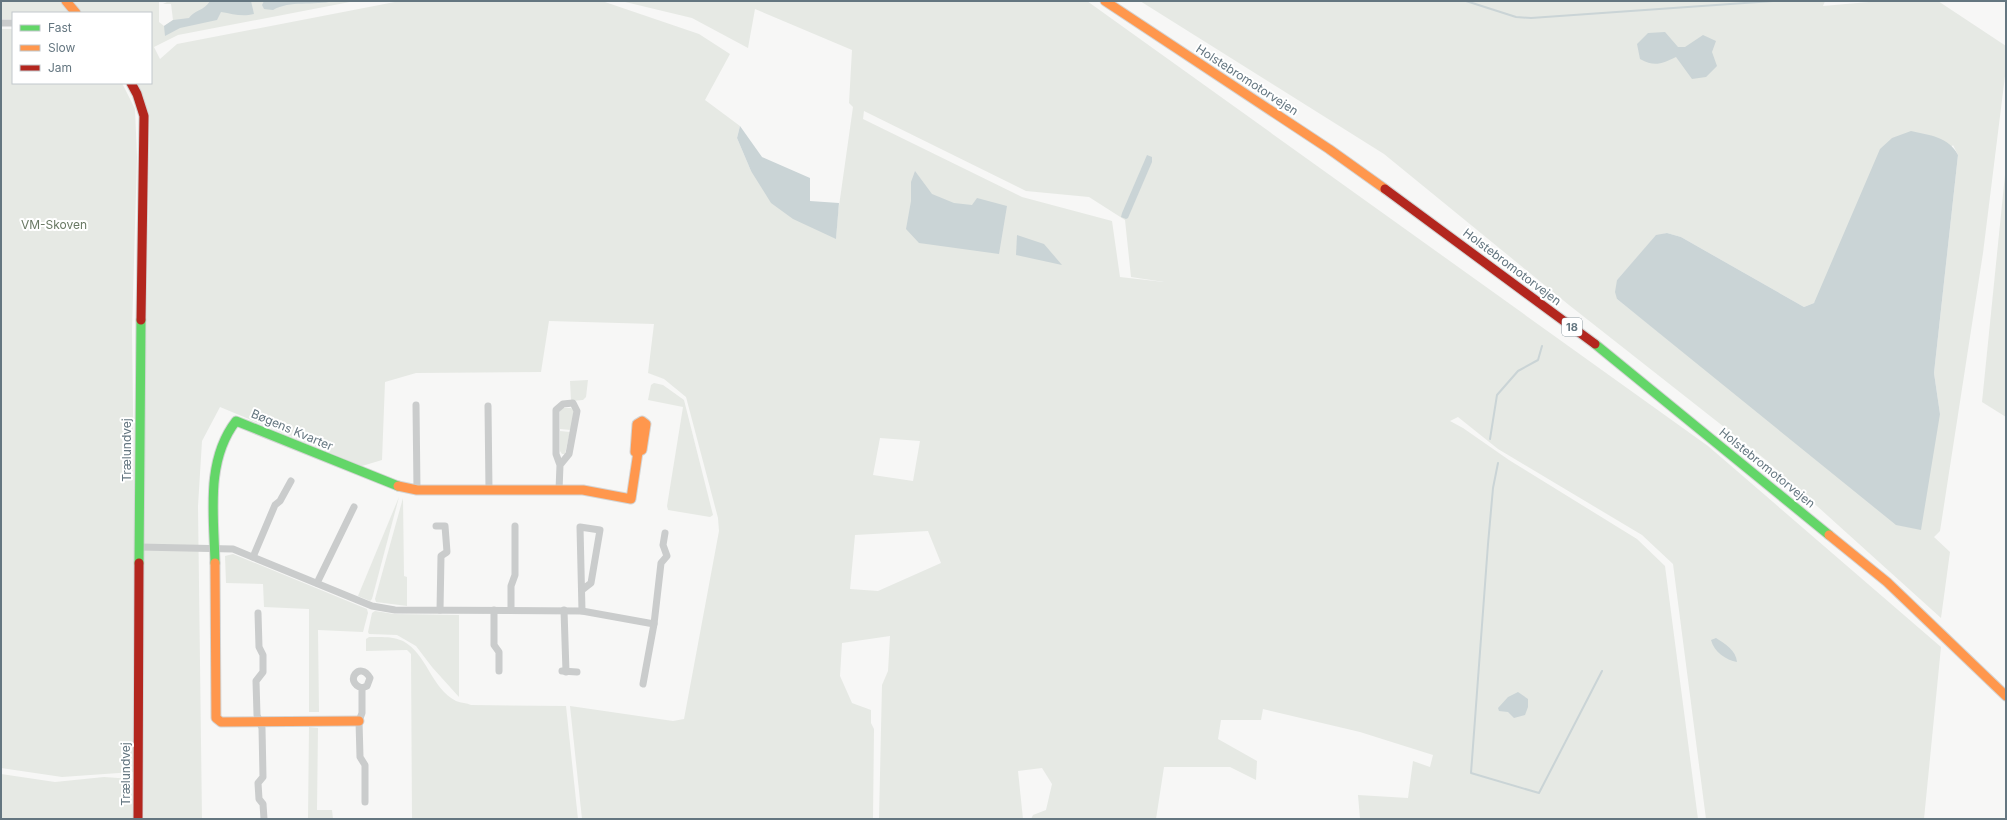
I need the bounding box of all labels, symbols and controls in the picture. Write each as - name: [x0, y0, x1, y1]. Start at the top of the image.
- legend: [12, 12, 152, 84]
- text: Fast: [48, 20, 72, 35]
- text: Slow: [48, 40, 76, 55]
- street label: Holstebromotorvejen: [1193, 41, 1301, 118]
- text: Jam: [48, 60, 72, 75]
- park label: VM-Skoven: [21, 217, 87, 232]
- street label: Holstebromotorvejen: [1460, 225, 1564, 308]
- road number: 18: [1562, 318, 1582, 336]
- street label: Bøgens Kvarter: [249, 406, 336, 454]
- street label: Trælundvej: [119, 418, 134, 482]
- street label: Holstebromotorvejen: [1716, 424, 1818, 511]
- street label: Trælundvej: [118, 742, 133, 806]

